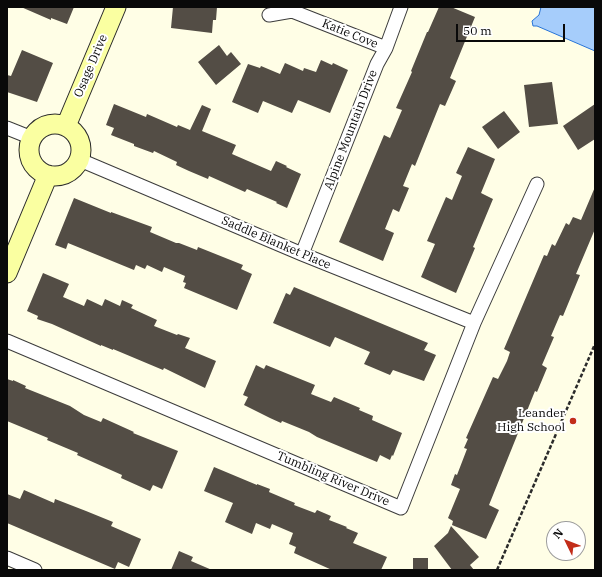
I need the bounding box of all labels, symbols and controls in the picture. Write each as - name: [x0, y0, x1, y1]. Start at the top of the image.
- street label: Katie Cove: [320, 16, 380, 52]
- scale bar: [458, 16, 567, 42]
- text: 50 m: [463, 23, 492, 38]
- street label: Osage Drive: [71, 32, 111, 100]
- street label: Alpine Mountain Drive: [321, 68, 381, 192]
- street label: Saddle Blanket Place: [219, 213, 333, 273]
- place label: Leander High School: [497, 407, 565, 435]
- marker: Leander High School: [568, 416, 578, 426]
- street label: Tumbling River Drive: [275, 449, 391, 509]
- north arrow: [546, 521, 586, 561]
- text: N: [550, 526, 566, 541]

